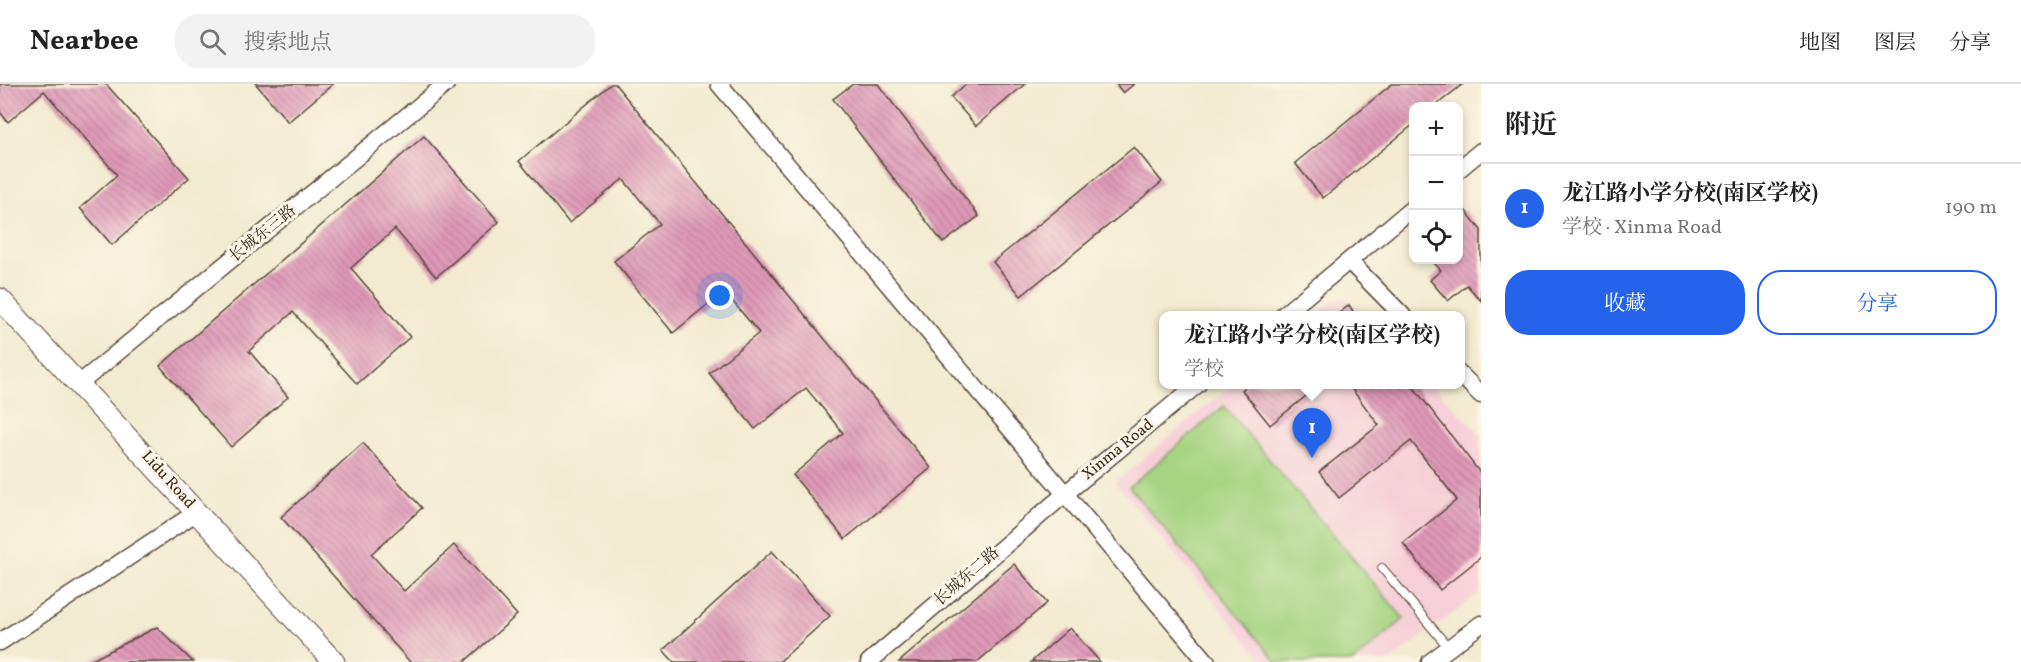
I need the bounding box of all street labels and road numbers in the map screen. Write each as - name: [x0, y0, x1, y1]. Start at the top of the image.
- street label: 长城东三路: [225, 200, 301, 268]
- street label: Xinma Road: [1077, 414, 1159, 486]
- street label: Lidu Road: [136, 446, 200, 514]
- street label: 长城东二路: [930, 542, 1004, 612]

